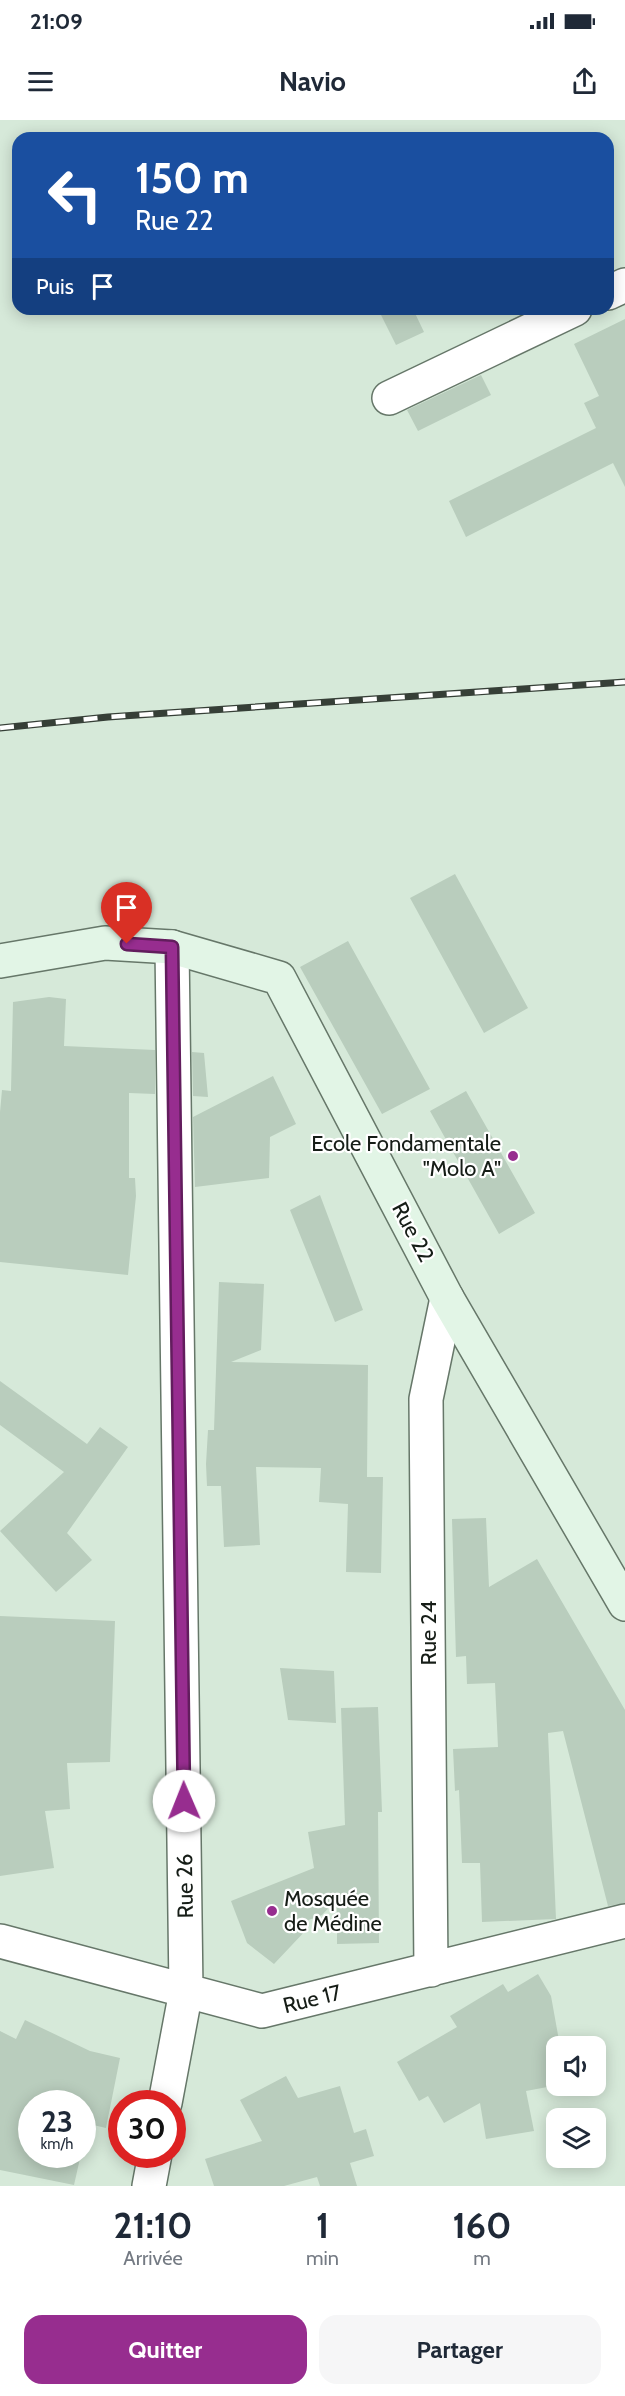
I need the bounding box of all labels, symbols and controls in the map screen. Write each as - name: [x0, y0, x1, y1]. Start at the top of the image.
- text: 21:09: [30, 8, 83, 35]
- icon: menu: [24, 65, 57, 98]
- text: Navio: [279, 65, 346, 98]
- icon: share: [568, 65, 601, 98]
- text: 150 m: [135, 152, 249, 204]
- icon: left: [36, 156, 114, 234]
- text: Rue 22: [135, 204, 213, 237]
- icon: arrive: [86, 270, 119, 303]
- text: Puis: [36, 273, 74, 300]
- pin: [101, 882, 152, 944]
- icon: arrive: [110, 891, 143, 924]
- place label: Ecole Fondamentale "Molo A": [311, 1130, 501, 1182]
- marker: Ecole Fondamentale "Molo A": [506, 1149, 520, 1163]
- street label: Rue 22: [386, 1197, 440, 1267]
- street label: Rue 24: [415, 1600, 442, 1666]
- position arrow: [152, 1769, 216, 1833]
- street label: Rue 26: [171, 1853, 199, 1919]
- place label: Mosquée de Médine: [284, 1885, 382, 1937]
- marker: Mosquée de Médine: [265, 1904, 279, 1918]
- street label: Rue 17: [280, 1979, 344, 2019]
- map controls: [546, 2036, 606, 2168]
- button: sound: [546, 2036, 606, 2096]
- speed limit sign: 30: [108, 2090, 186, 2168]
- text: 23: [41, 2103, 73, 2140]
- button: layers: [546, 2108, 606, 2168]
- text: km/h: [41, 2135, 73, 2153]
- text: 21:10: [114, 2203, 193, 2247]
- text: 1: [316, 2203, 329, 2247]
- text: 160: [453, 2203, 511, 2247]
- text: Arrivée: [123, 2246, 183, 2270]
- text: min: [306, 2246, 339, 2270]
- text: m: [473, 2246, 491, 2270]
- button: Quitter: [24, 2315, 307, 2384]
- button: Partager: [319, 2315, 601, 2384]

